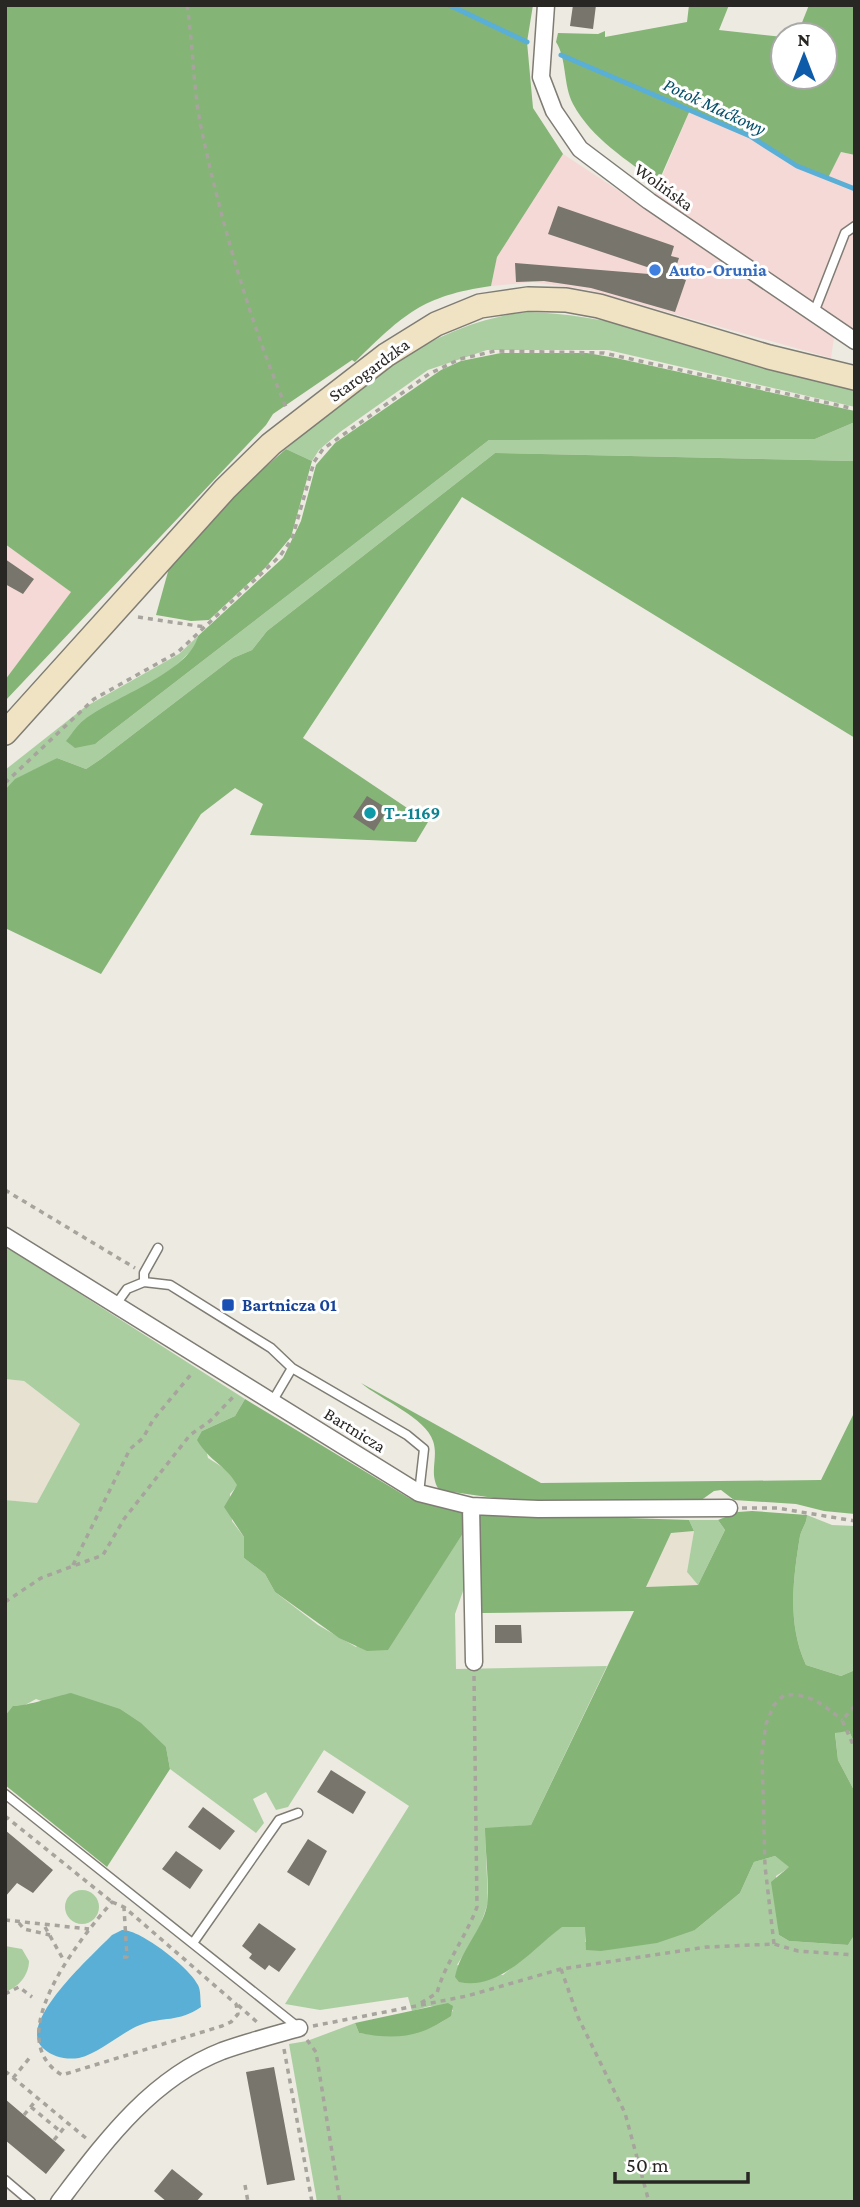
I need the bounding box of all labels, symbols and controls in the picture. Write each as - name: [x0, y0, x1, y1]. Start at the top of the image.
- north arrow: [769, 21, 839, 91]
- text: N: [798, 29, 811, 50]
- water label: Potok Maćkowy: [660, 74, 769, 139]
- street label: Wolińska: [631, 159, 697, 215]
- place label: Auto-Orunia: [668, 260, 767, 280]
- marker: Auto-Orunia: [647, 262, 663, 278]
- street label: Starogardzka: [325, 334, 413, 406]
- place label: T--1169: [384, 803, 440, 823]
- marker: T--1169: [362, 805, 378, 821]
- place label: Bartnicza 01: [242, 1295, 337, 1315]
- marker: Bartnicza 01: [220, 1297, 236, 1313]
- street label: Bartnicza: [321, 1403, 389, 1457]
- scale bar: [615, 2140, 748, 2184]
- text: 50 m: [626, 2153, 669, 2177]

